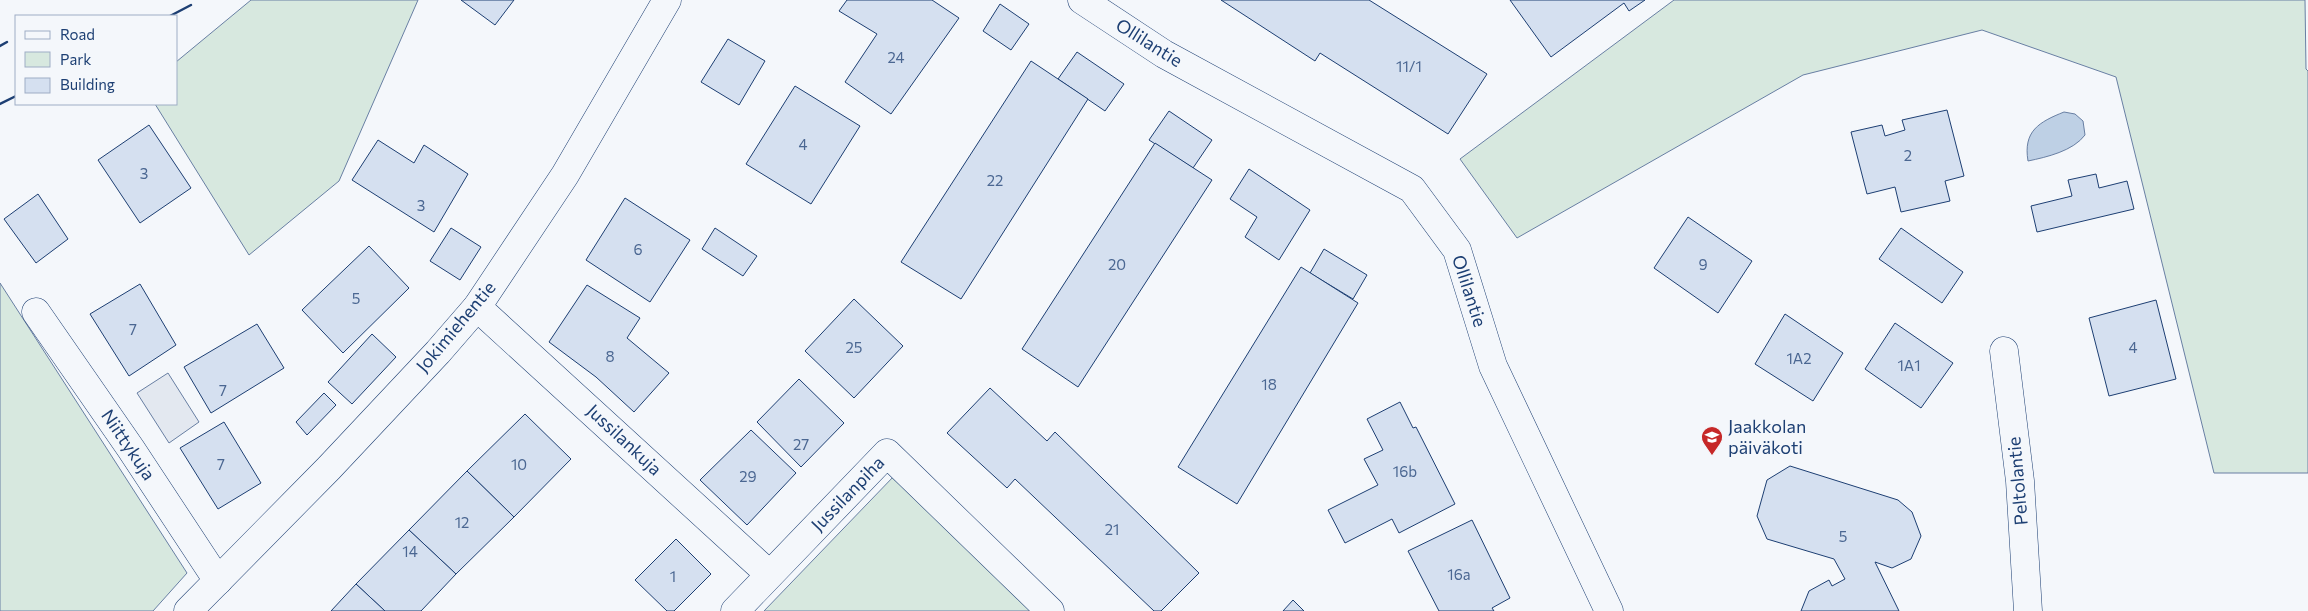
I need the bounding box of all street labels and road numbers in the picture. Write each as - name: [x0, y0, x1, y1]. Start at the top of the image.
- street label: Ollilantie: [1112, 13, 1187, 71]
- street label: Ollilantie: [1448, 252, 1492, 329]
- street label: Jokimiehentie: [411, 276, 500, 376]
- street label: Jussilankuja: [583, 399, 667, 480]
- street label: Niittykuja: [97, 405, 161, 484]
- street label: Peltolantie: [2002, 436, 2032, 526]
- street label: Jussilanpiha: [806, 451, 888, 535]

